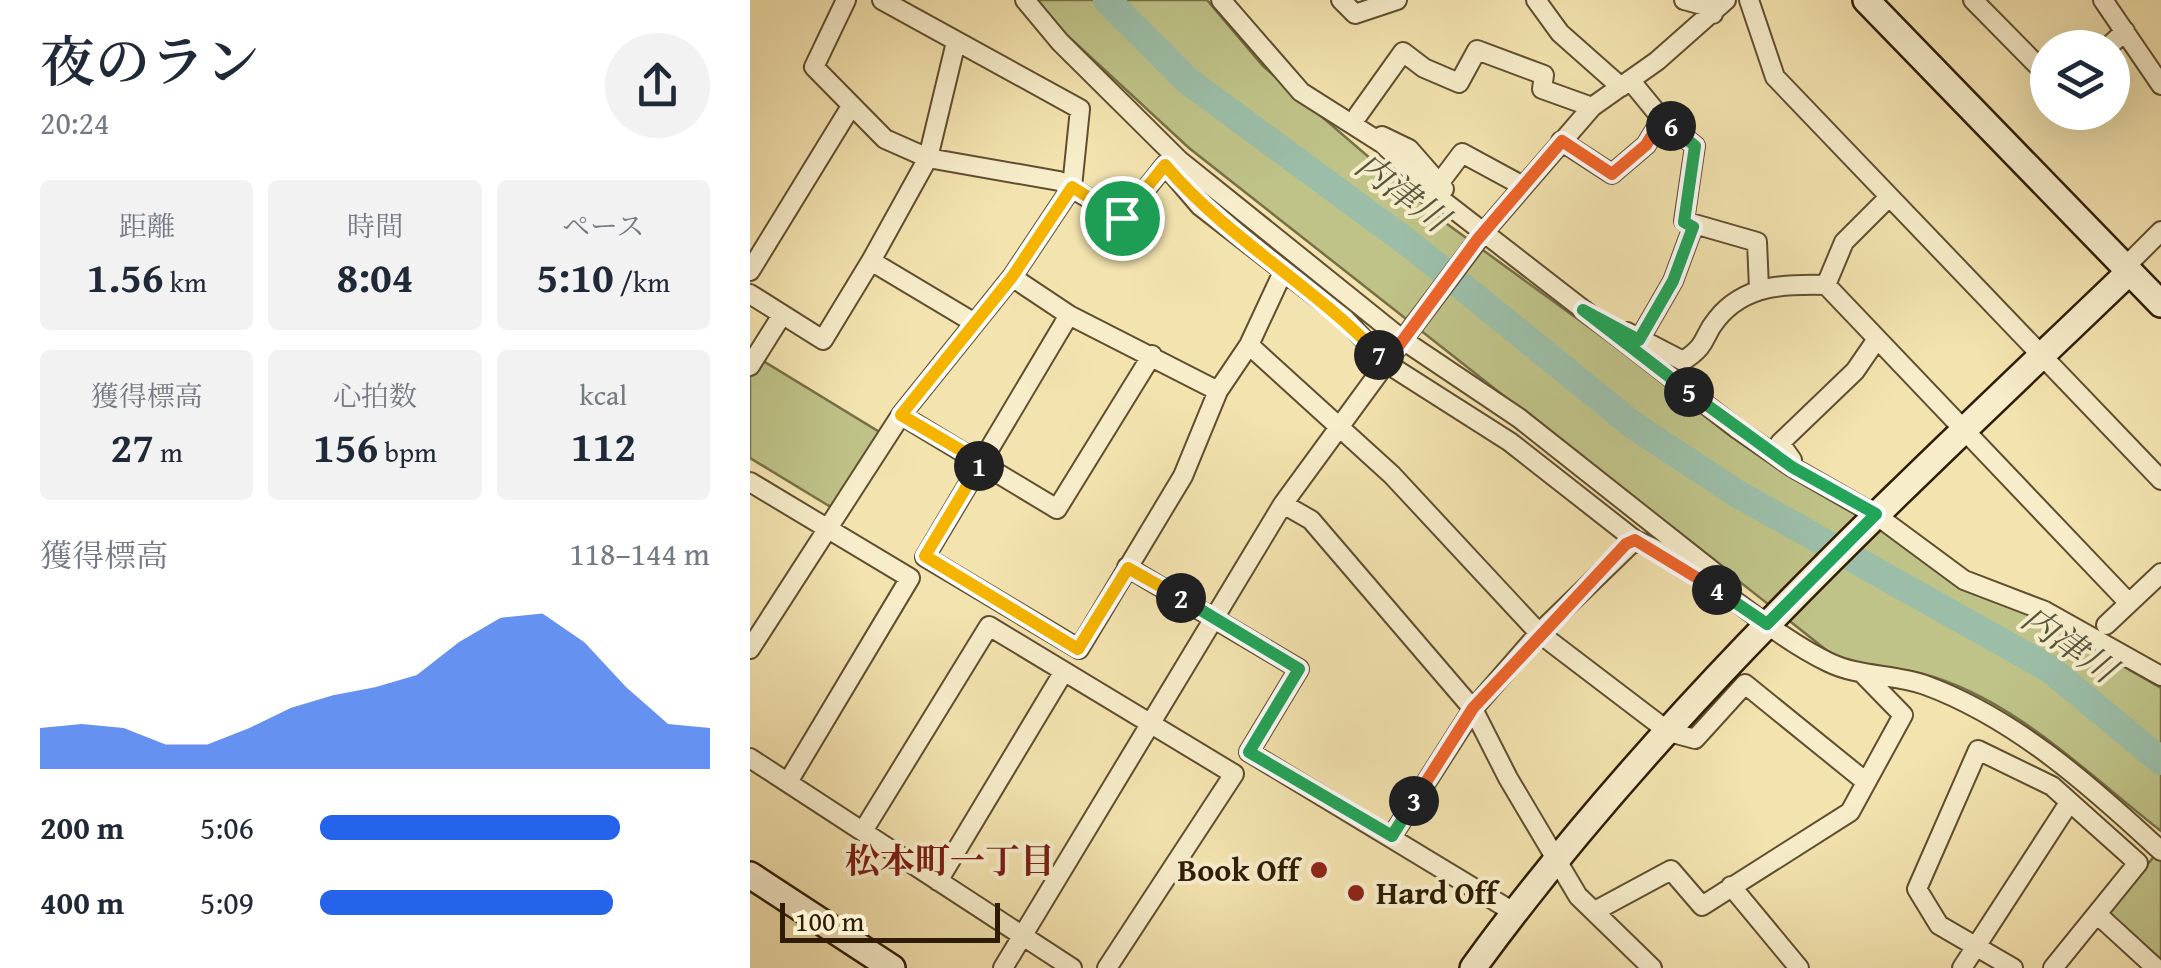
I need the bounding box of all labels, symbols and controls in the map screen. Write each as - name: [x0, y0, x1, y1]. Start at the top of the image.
- text: 夜のラン: [40, 21, 260, 101]
- map controls: [2030, 30, 2130, 130]
- button: layers: [2030, 30, 2130, 130]
- button: share: [605, 33, 710, 138]
- text: 20:24: [40, 99, 109, 146]
- pin: 6: [1646, 101, 1696, 151]
- text: 6: [1664, 105, 1678, 146]
- water label: 内津川: [1345, 140, 1463, 246]
- pin: [1080, 176, 1165, 261]
- icon: arrive: [1095, 191, 1150, 246]
- text: 距離: [119, 205, 175, 246]
- text: 時間: [347, 205, 403, 246]
- text: ペース: [562, 205, 645, 246]
- text: 1.56: [86, 246, 164, 307]
- text: 8:04: [336, 246, 414, 307]
- text: 5:10: [537, 246, 614, 307]
- text: km: [164, 261, 207, 302]
- text: /km: [614, 261, 670, 302]
- pin: 7: [1354, 330, 1404, 380]
- text: 7: [1372, 334, 1386, 375]
- pin: 5: [1664, 367, 1714, 417]
- text: 5: [1682, 371, 1696, 412]
- text: kcal: [579, 374, 627, 415]
- text: 獲得標高: [91, 375, 203, 416]
- text: 心拍数: [333, 375, 417, 416]
- text: 112: [571, 415, 636, 476]
- text: 27: [110, 416, 154, 477]
- text: 156: [313, 416, 378, 477]
- text: m: [154, 431, 183, 472]
- text: bpm: [378, 431, 437, 472]
- pin: 1: [954, 441, 1004, 491]
- text: 1: [972, 445, 986, 486]
- text: 118–144 m: [569, 530, 710, 577]
- text: 獲得標高: [40, 532, 168, 579]
- pin: 4: [1692, 565, 1742, 615]
- text: 4: [1710, 569, 1724, 610]
- pin: 2: [1156, 573, 1206, 623]
- text: 2: [1174, 577, 1188, 618]
- water label: 内津川: [2012, 593, 2130, 697]
- pin: 3: [1389, 776, 1439, 826]
- text: 3: [1407, 780, 1421, 821]
- text: 200 m: [40, 804, 124, 851]
- text: 5:06: [200, 804, 254, 851]
- district label: 松本町一丁目: [845, 835, 1055, 886]
- place label: Book Off: [1177, 846, 1303, 893]
- marker: Book Off: [1308, 859, 1330, 881]
- place label: Hard Off: [1376, 869, 1501, 916]
- text: 400 m: [40, 879, 124, 926]
- text: 5:09: [200, 879, 254, 926]
- marker: Hard Off: [1345, 882, 1367, 904]
- scale bar: [780, 898, 1000, 942]
- text: 100 m: [795, 900, 864, 941]

